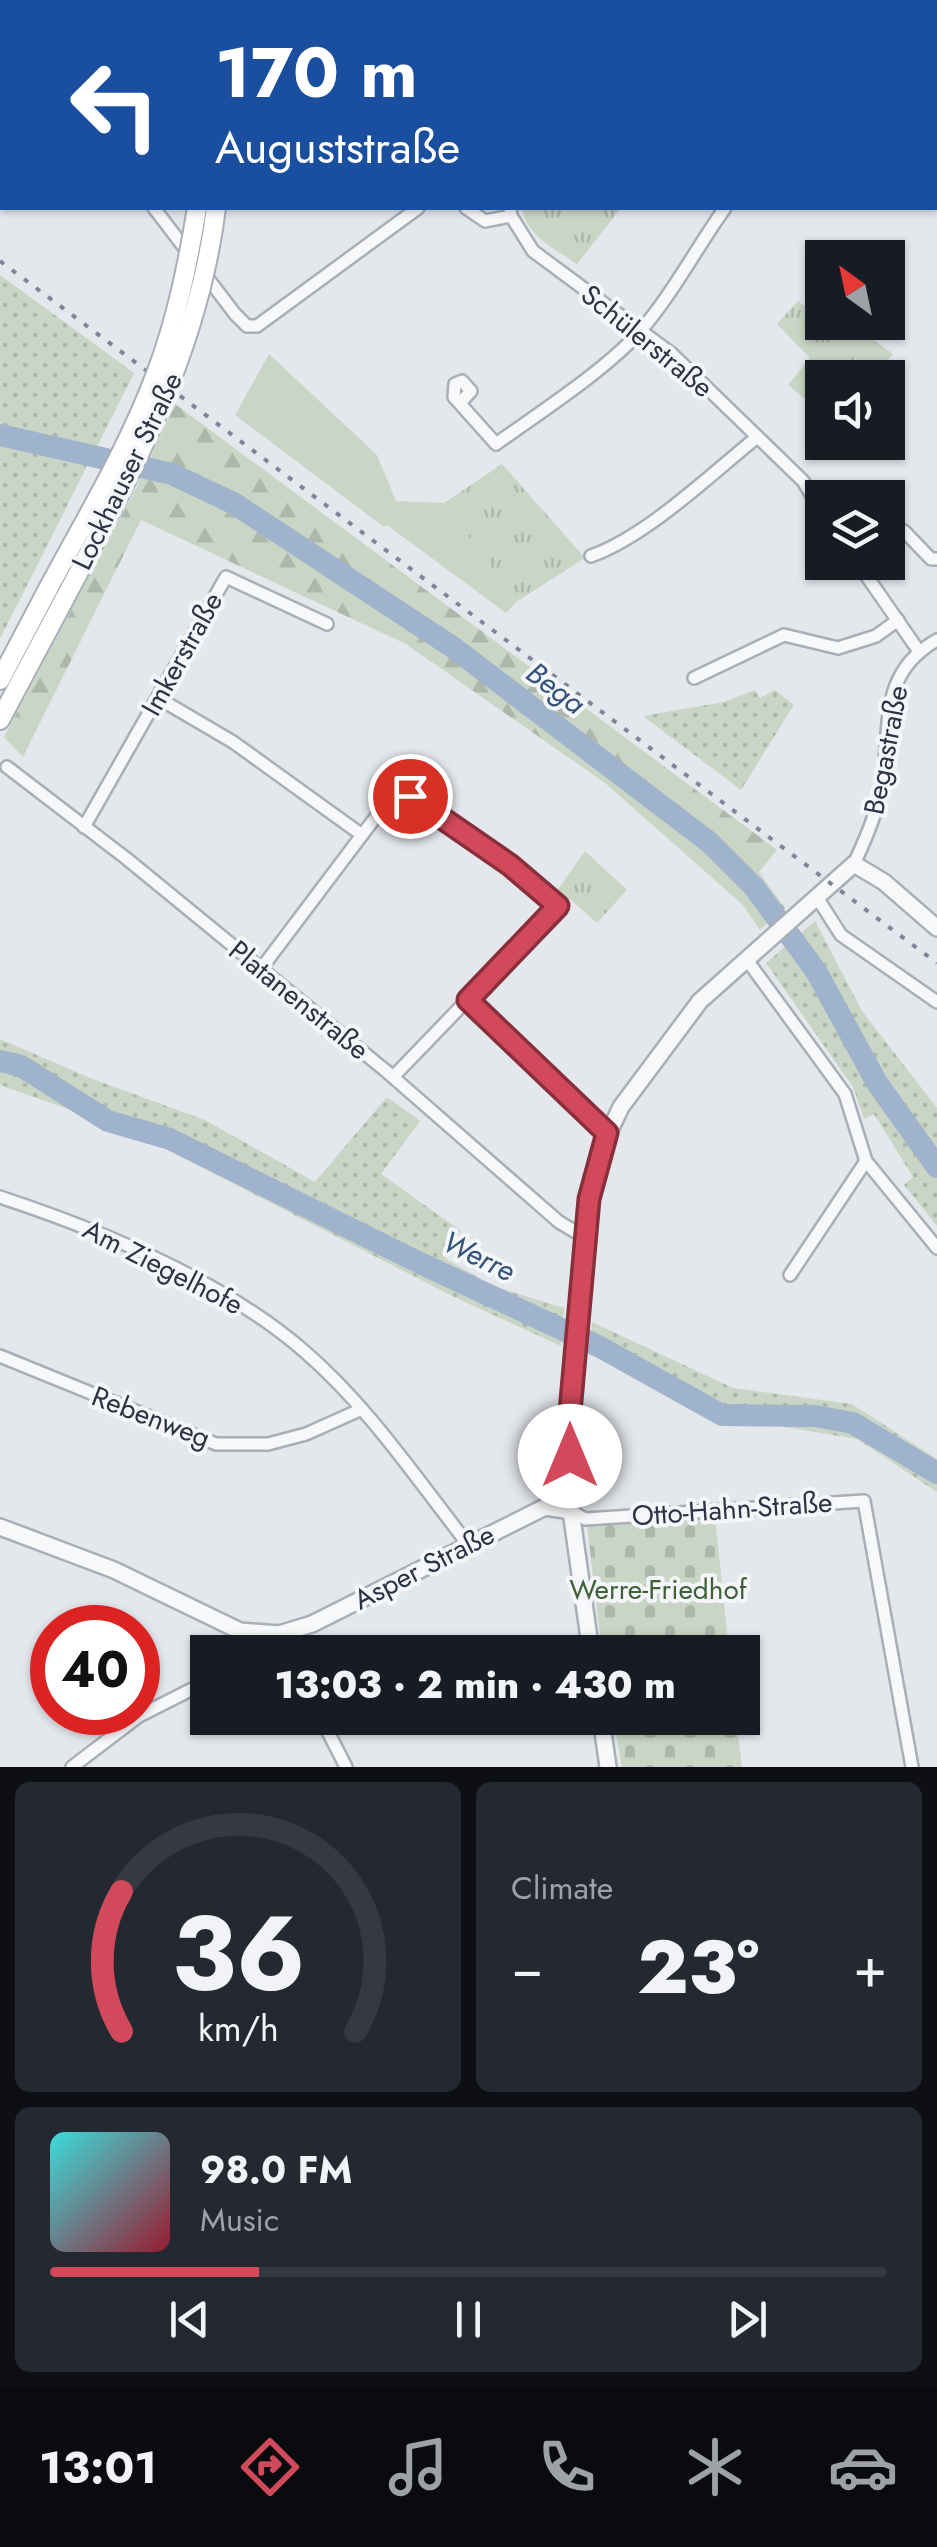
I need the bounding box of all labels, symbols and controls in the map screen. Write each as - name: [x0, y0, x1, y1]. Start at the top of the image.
- text: 170 m: [215, 22, 418, 123]
- icon: left: [50, 40, 180, 170]
- text: Auguststraße: [215, 115, 460, 180]
- north arrow: [805, 240, 905, 340]
- map controls: [805, 240, 905, 580]
- street label: Schülerstraße: [572, 275, 722, 407]
- button: sound: [805, 360, 905, 460]
- street label: Lockhauser Straße: [61, 365, 193, 577]
- button: layers: [805, 480, 905, 580]
- street label: Imkerstraße: [131, 585, 233, 723]
- water label: Bega: [517, 651, 595, 725]
- street label: Begastraße: [853, 682, 919, 818]
- pin: [368, 754, 453, 839]
- icon: arrive: [383, 769, 438, 824]
- street label: Platanenstraße: [220, 930, 378, 1070]
- street label: Am Ziegelhofe: [76, 1209, 250, 1325]
- water label: Werre: [435, 1220, 523, 1292]
- street label: Rebenweg: [86, 1376, 216, 1458]
- position arrow: [518, 1404, 622, 1508]
- street label: Otto-Hahn-Straße: [630, 1482, 834, 1536]
- street label: Asper Straße: [346, 1514, 502, 1620]
- park label: Werre-Friedhof: [569, 1569, 748, 1610]
- speed limit sign: 40: [30, 1605, 160, 1735]
- text: 13:03 · 2 min · 430 m: [274, 1657, 676, 1712]
- text: Climate: [511, 1865, 613, 1911]
- text: 36: [171, 1878, 305, 2028]
- text: 23°: [637, 1913, 759, 2021]
- text: −: [511, 1928, 543, 2008]
- text: +: [853, 1928, 887, 2008]
- text: km/h: [198, 2003, 278, 2054]
- text: 98.0 FM: [200, 2142, 352, 2197]
- text: Music: [200, 2197, 279, 2243]
- icon: previous: [162, 2292, 217, 2347]
- icon: pause: [441, 2292, 496, 2347]
- icon: next: [720, 2292, 775, 2347]
- icon: directions: [235, 2432, 305, 2502]
- icon: music: [383, 2432, 453, 2502]
- icon: phone: [532, 2432, 602, 2502]
- icon: climate: [680, 2432, 750, 2502]
- icon: car: [828, 2432, 898, 2502]
- text: 13:01: [39, 2435, 157, 2500]

